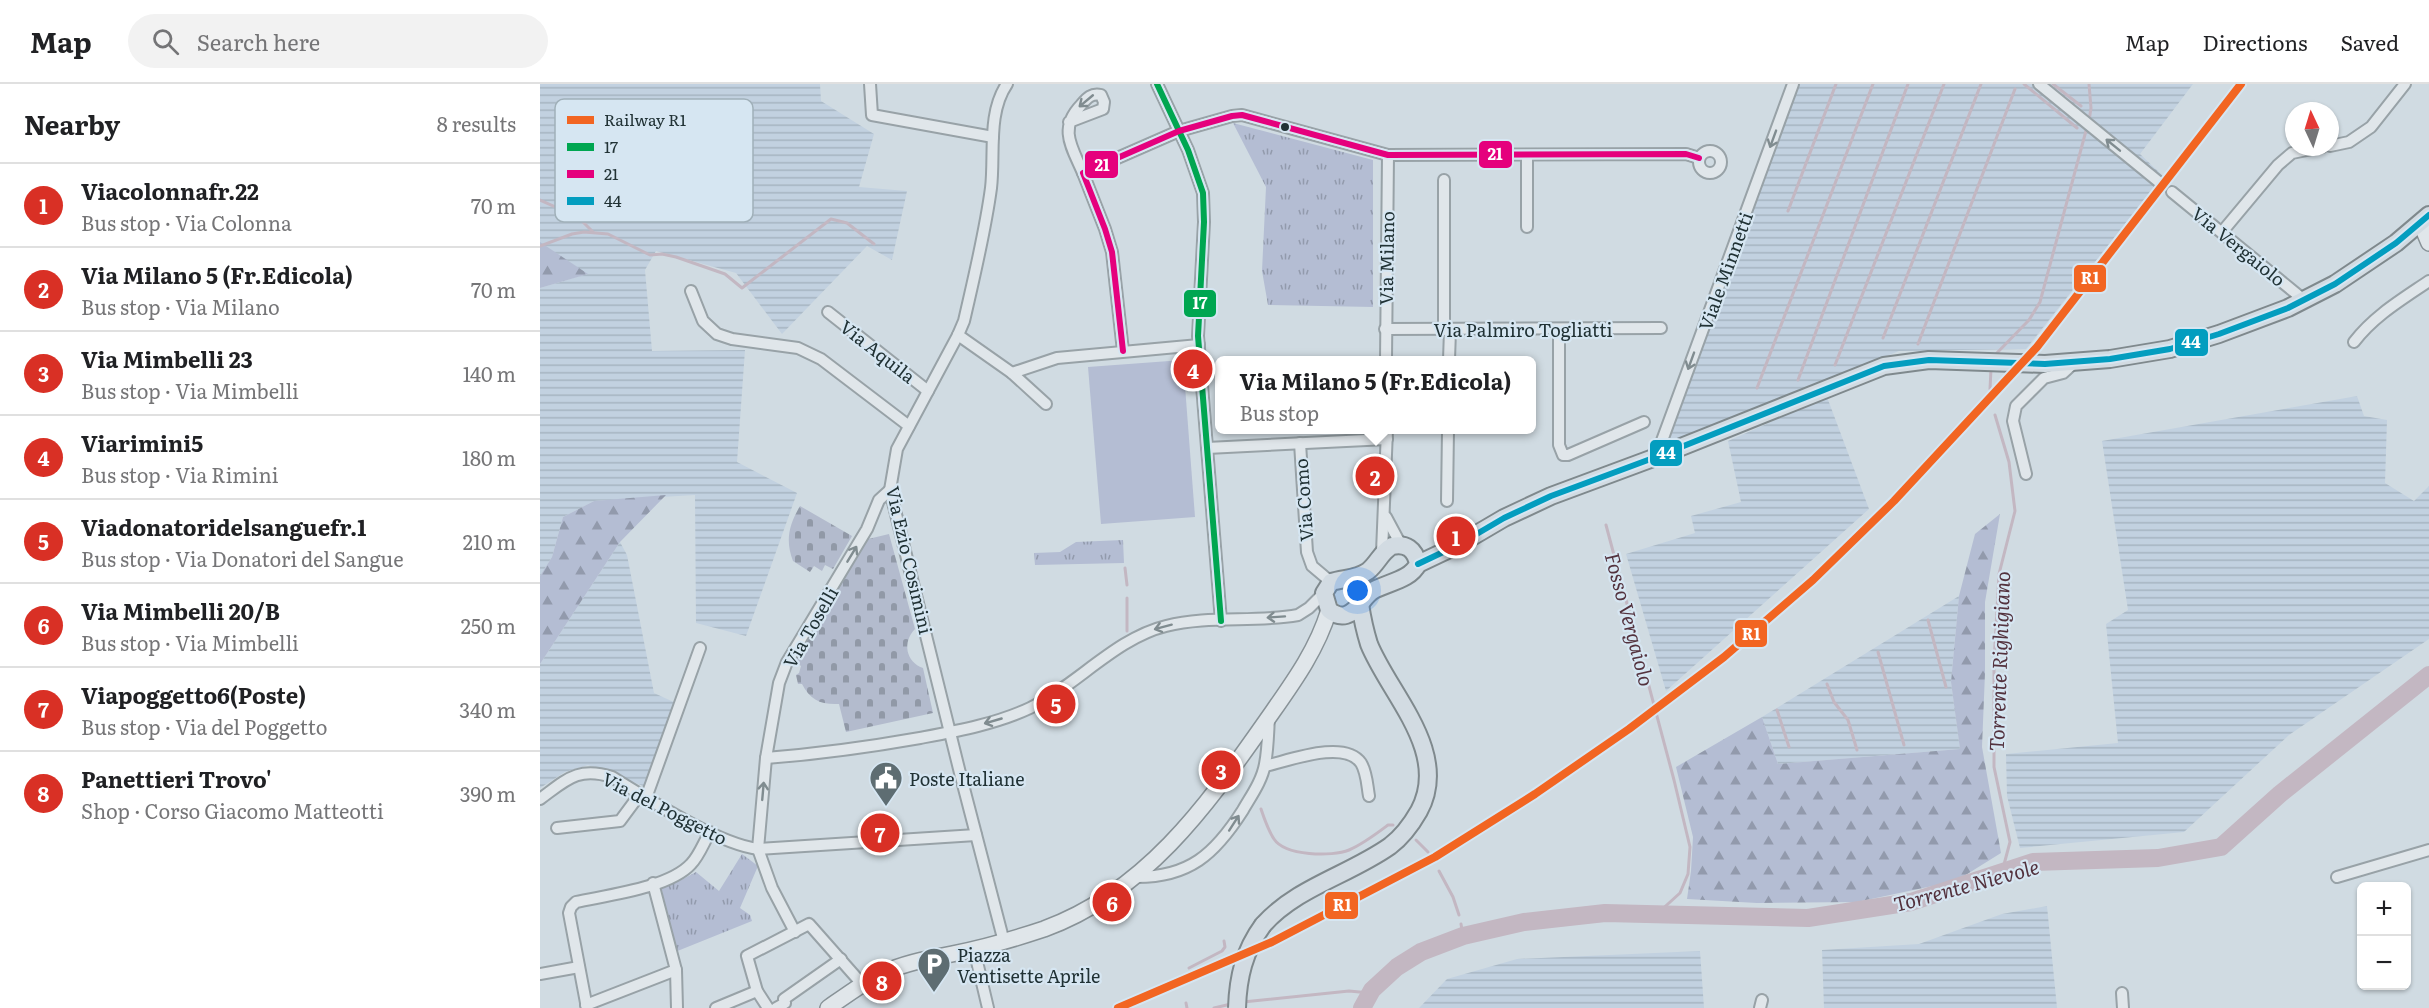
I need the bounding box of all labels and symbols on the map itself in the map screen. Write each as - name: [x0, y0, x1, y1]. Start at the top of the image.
- one-way arrow: [1078, 95, 1094, 108]
- legend: [555, 99, 753, 222]
- north arrow: [2285, 102, 2339, 156]
- text: Railway R1: [604, 107, 687, 131]
- unlabelled marker: [1279, 121, 1291, 133]
- one-way arrow: [1767, 129, 1778, 148]
- text: 17: [604, 134, 618, 158]
- one-way arrow: [2105, 138, 2121, 151]
- line badge: 21: [1478, 140, 1513, 169]
- text: 21: [1487, 141, 1503, 165]
- line badge: 21: [1084, 150, 1119, 179]
- text: 21: [1094, 152, 1110, 176]
- text: 21: [604, 161, 619, 185]
- text: 44: [604, 188, 622, 212]
- street label: Via Vergaiolo: [2186, 200, 2292, 292]
- street label: Viale Minnetti: [1691, 208, 1759, 334]
- street label: Via Milano: [1372, 211, 1400, 305]
- line badge: R1: [2073, 264, 2107, 293]
- text: R1: [2081, 265, 2100, 289]
- line badge: 17: [1183, 289, 1217, 318]
- text: 17: [1193, 290, 1208, 314]
- street label: Via Aquila: [835, 313, 922, 389]
- street label: Via Palmiro Togliatti: [1434, 316, 1612, 343]
- line badge: 44: [2174, 328, 2209, 357]
- text: 44: [2181, 329, 2201, 353]
- pin: 4: [1174, 346, 1212, 392]
- one-way arrow: [1685, 351, 1696, 370]
- line badge: 44: [1649, 439, 1683, 467]
- text: 44: [1656, 440, 1676, 464]
- pin: 2: [1356, 454, 1394, 498]
- street label: Via Como: [1287, 458, 1319, 542]
- street label: Via Ezio Cosimini: [880, 483, 940, 637]
- pin: 1: [1436, 514, 1476, 558]
- one-way arrow: [847, 545, 859, 562]
- water label: Fosso Vergaiolo: [1599, 549, 1663, 689]
- water label: Torrente Righigiano: [1980, 571, 2016, 751]
- your location: [1343, 576, 1372, 605]
- street label: Via Toselli: [776, 581, 844, 673]
- one-way arrow: [1267, 612, 1287, 623]
- line badge: R1: [1734, 619, 1768, 648]
- text: R1: [1742, 621, 1761, 645]
- one-way arrow: [1154, 622, 1173, 634]
- pin: 5: [1036, 682, 1076, 726]
- one-way arrow: [984, 716, 1003, 727]
- pin: 3: [1202, 748, 1240, 792]
- public building icon: Poste Italiane: [868, 760, 904, 807]
- street label: Via del Poggetto: [598, 765, 732, 851]
- place label: Poste Italiane: [909, 765, 1025, 792]
- one-way arrow: [758, 781, 769, 801]
- pin: 7: [860, 810, 900, 855]
- one-way arrow: [1229, 815, 1241, 832]
- water label: Torrente Nievole: [1890, 850, 2042, 918]
- pin: 6: [1092, 880, 1132, 924]
- line badge: R1: [1324, 891, 1359, 920]
- text: R1: [1333, 892, 1352, 916]
- place label: Piazza Ventisette Aprile: [957, 941, 1100, 989]
- parking icon: Piazza Ventisette Aprile: [916, 946, 952, 993]
- pin: 8: [862, 958, 902, 1004]

